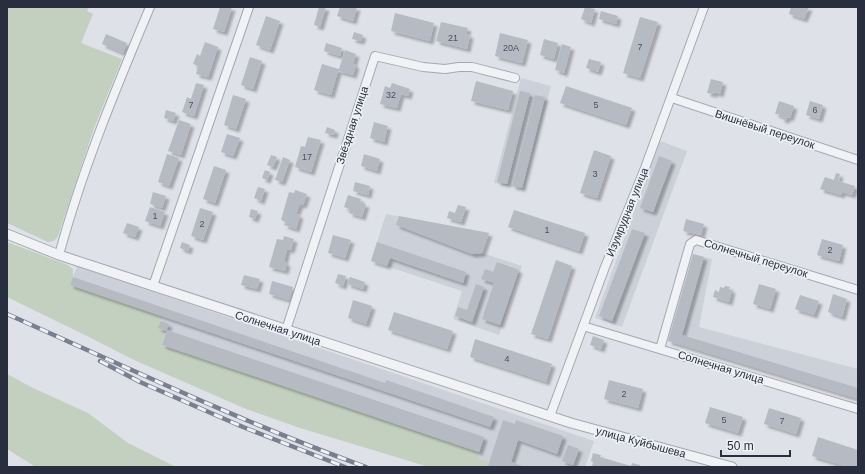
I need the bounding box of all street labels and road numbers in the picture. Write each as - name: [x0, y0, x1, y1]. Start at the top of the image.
- street label: Звёздная улица: [334, 84, 371, 166]
- street label: Вишнёвый переулок: [714, 107, 817, 151]
- street label: Изумрудная улица: [604, 165, 651, 258]
- street label: Солнечный переулок: [703, 236, 810, 280]
- street label: Солнечная улица: [234, 309, 323, 348]
- street label: Солнечная улица: [677, 348, 766, 386]
- street label: улица Куйбышева: [595, 424, 688, 460]

